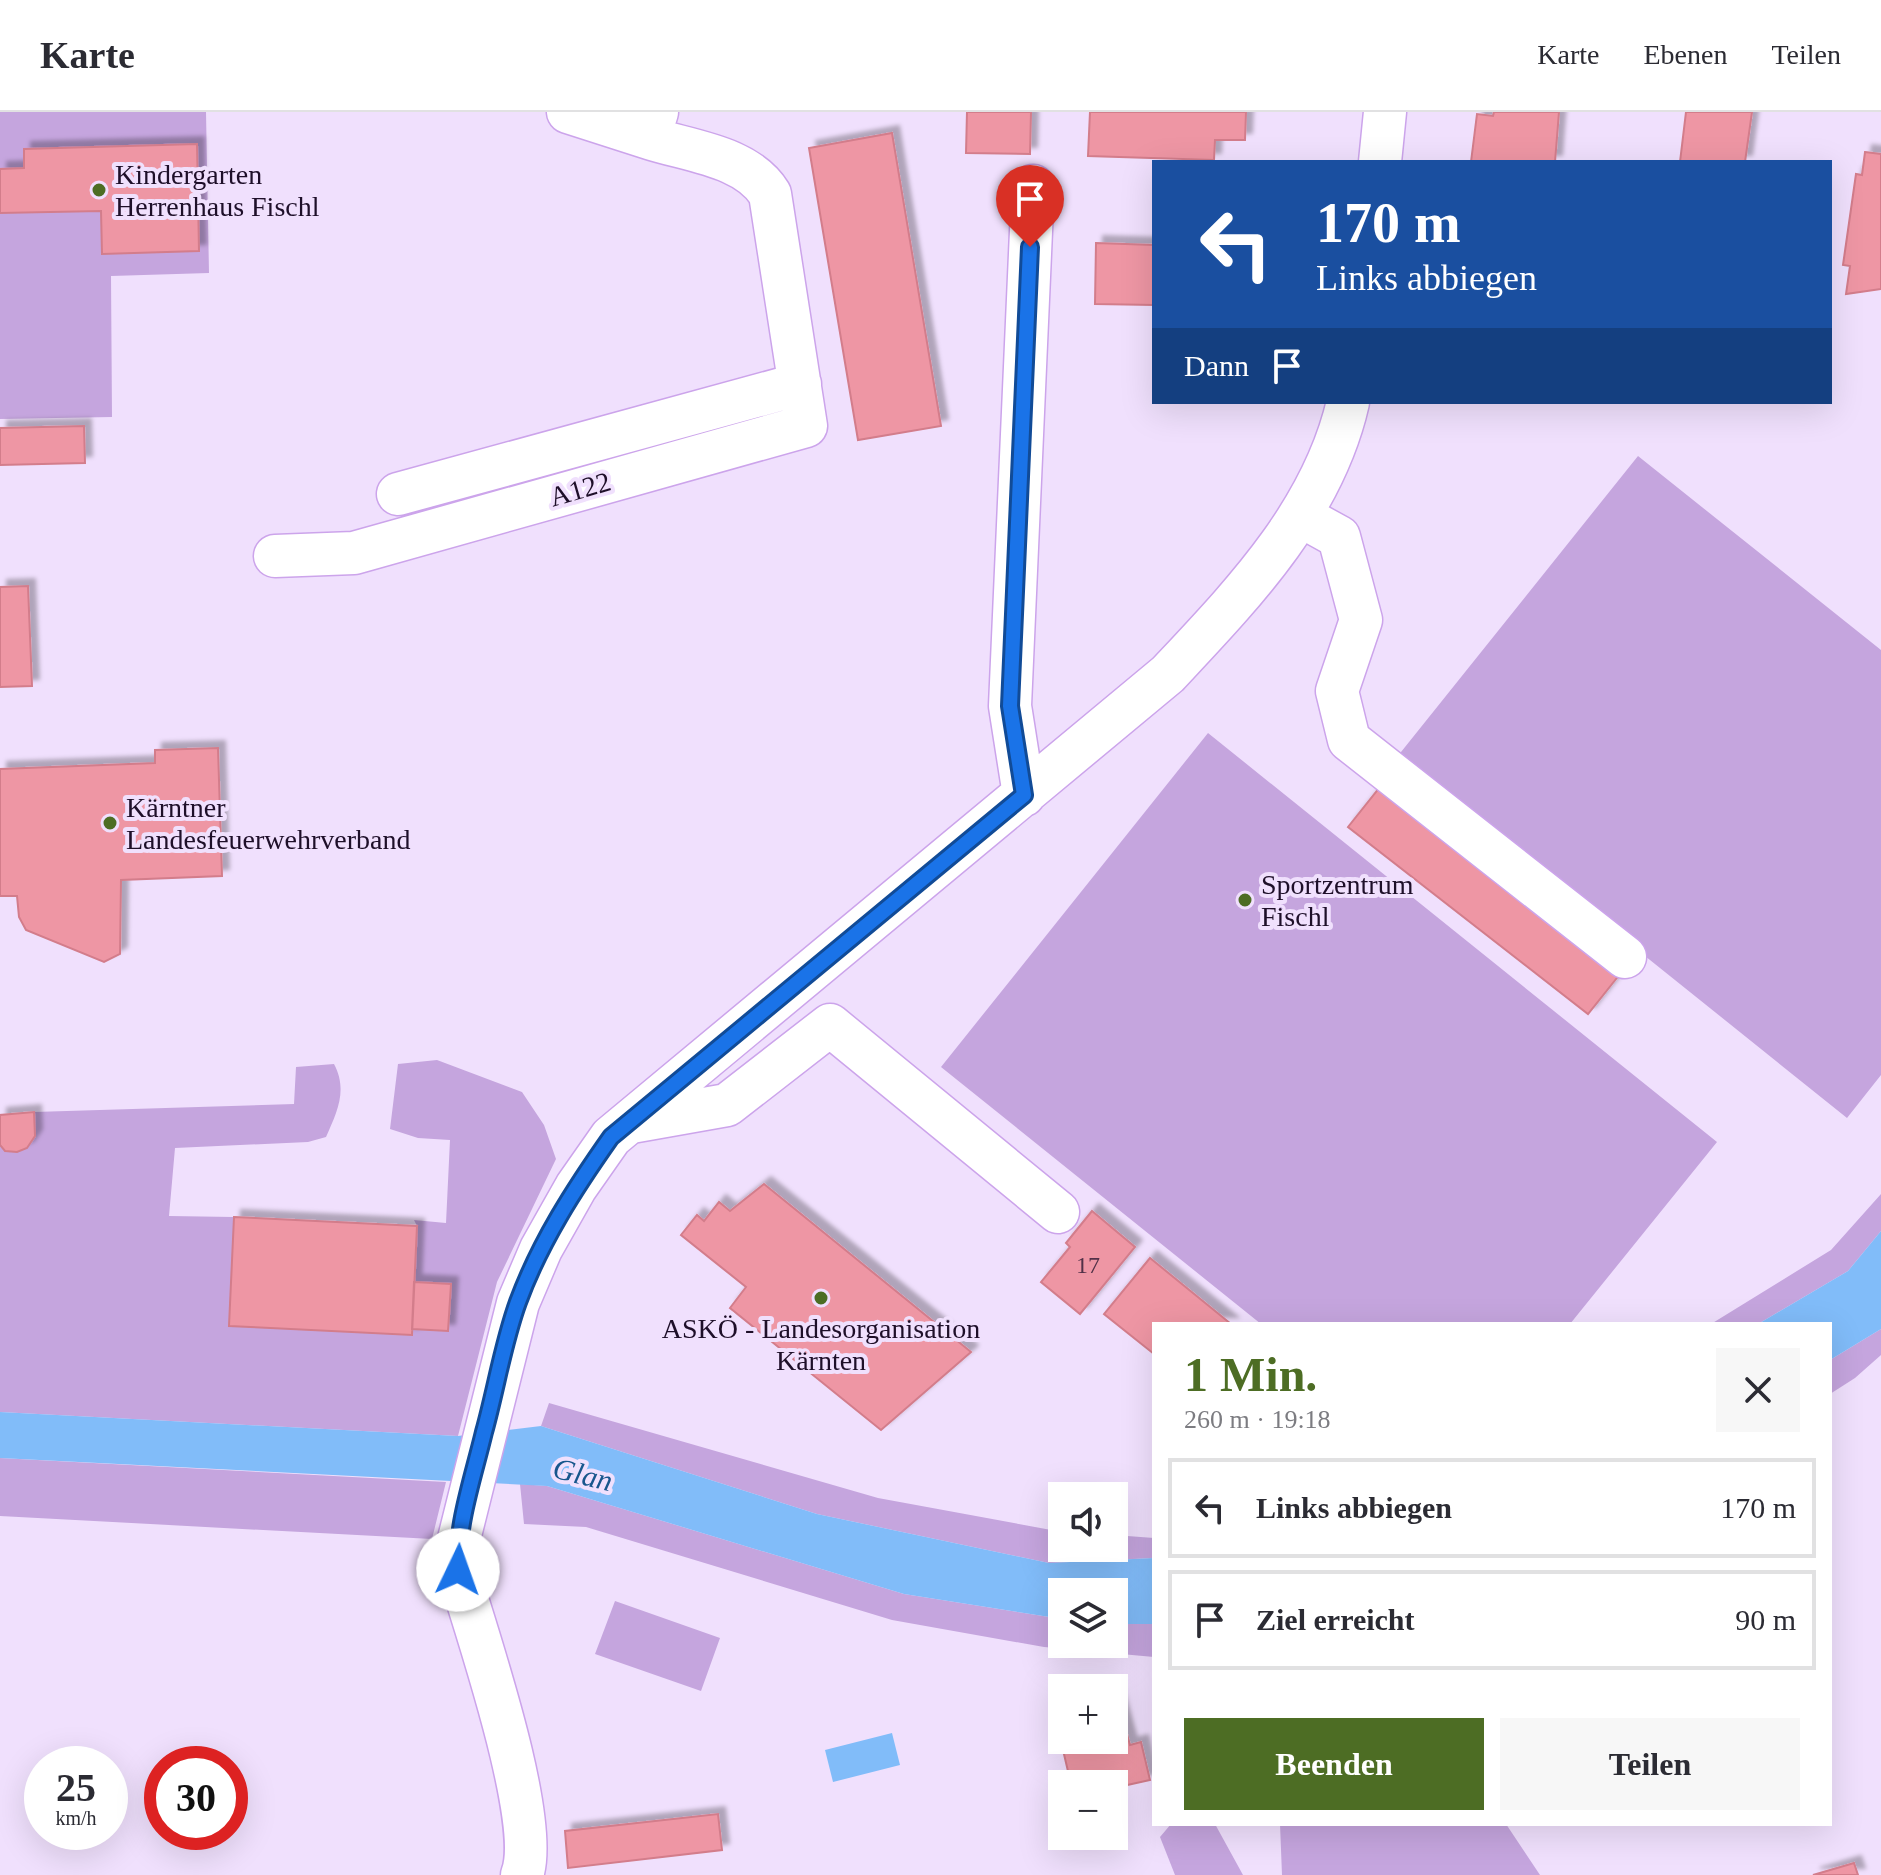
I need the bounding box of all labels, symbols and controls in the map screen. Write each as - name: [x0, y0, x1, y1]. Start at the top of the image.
- text: Karte: [40, 34, 135, 76]
- text: Karte: [1537, 39, 1599, 70]
- text: Ebenen: [1643, 39, 1727, 70]
- text: Teilen: [1771, 39, 1841, 70]
- place label: Kindergarten Herrenhaus Fischl: [115, 159, 320, 222]
- pin: [996, 165, 1064, 247]
- icon: arrive: [1008, 177, 1052, 221]
- marker: Kindergarten Herrenhaus Fischl: [90, 181, 108, 199]
- icon: left: [1184, 192, 1288, 296]
- text: 170 m: [1316, 192, 1461, 254]
- text: Links abbiegen: [1316, 258, 1537, 298]
- icon: arrive: [1265, 344, 1309, 388]
- text: Dann: [1184, 349, 1249, 382]
- street label: A122: [546, 466, 614, 512]
- place label: Kärntner Landesfeuerwehrverband: [126, 792, 411, 855]
- marker: Kärntner Landesfeuerwehrverband: [101, 814, 119, 832]
- place label: Sportzentrum Fischl: [1261, 869, 1414, 932]
- marker: Sportzentrum Fischl: [1236, 891, 1254, 909]
- house number: 17: [1076, 1252, 1100, 1278]
- marker: ASKÖ - Landesorganisation Kärnten: [812, 1289, 830, 1307]
- place label: ASKÖ - Landesorganisation Kärnten: [662, 1313, 980, 1376]
- text: 1 Min.: [1184, 1348, 1317, 1401]
- button: close: [1716, 1348, 1800, 1432]
- text: 260 m · 19:18: [1184, 1405, 1331, 1434]
- water label: Glan: [550, 1451, 616, 1497]
- map controls: [1048, 1482, 1128, 1850]
- button: sound: [1048, 1482, 1128, 1562]
- icon: left: [1188, 1486, 1232, 1530]
- text: Links abbiegen: [1256, 1491, 1452, 1524]
- text: 170 m: [1720, 1491, 1796, 1524]
- position arrow: [416, 1528, 500, 1612]
- button: layers: [1048, 1578, 1128, 1658]
- icon: arrive: [1188, 1598, 1232, 1642]
- text: Ziel erreicht: [1256, 1603, 1415, 1636]
- text: 90 m: [1735, 1603, 1796, 1636]
- button: +: [1048, 1674, 1128, 1754]
- button: Beenden: [1184, 1718, 1484, 1810]
- button: Teilen: [1500, 1718, 1800, 1810]
- speed limit sign: 30: [144, 1746, 248, 1850]
- text: 25: [56, 1765, 96, 1810]
- button: −: [1048, 1770, 1128, 1850]
- text: km/h: [55, 1807, 97, 1829]

